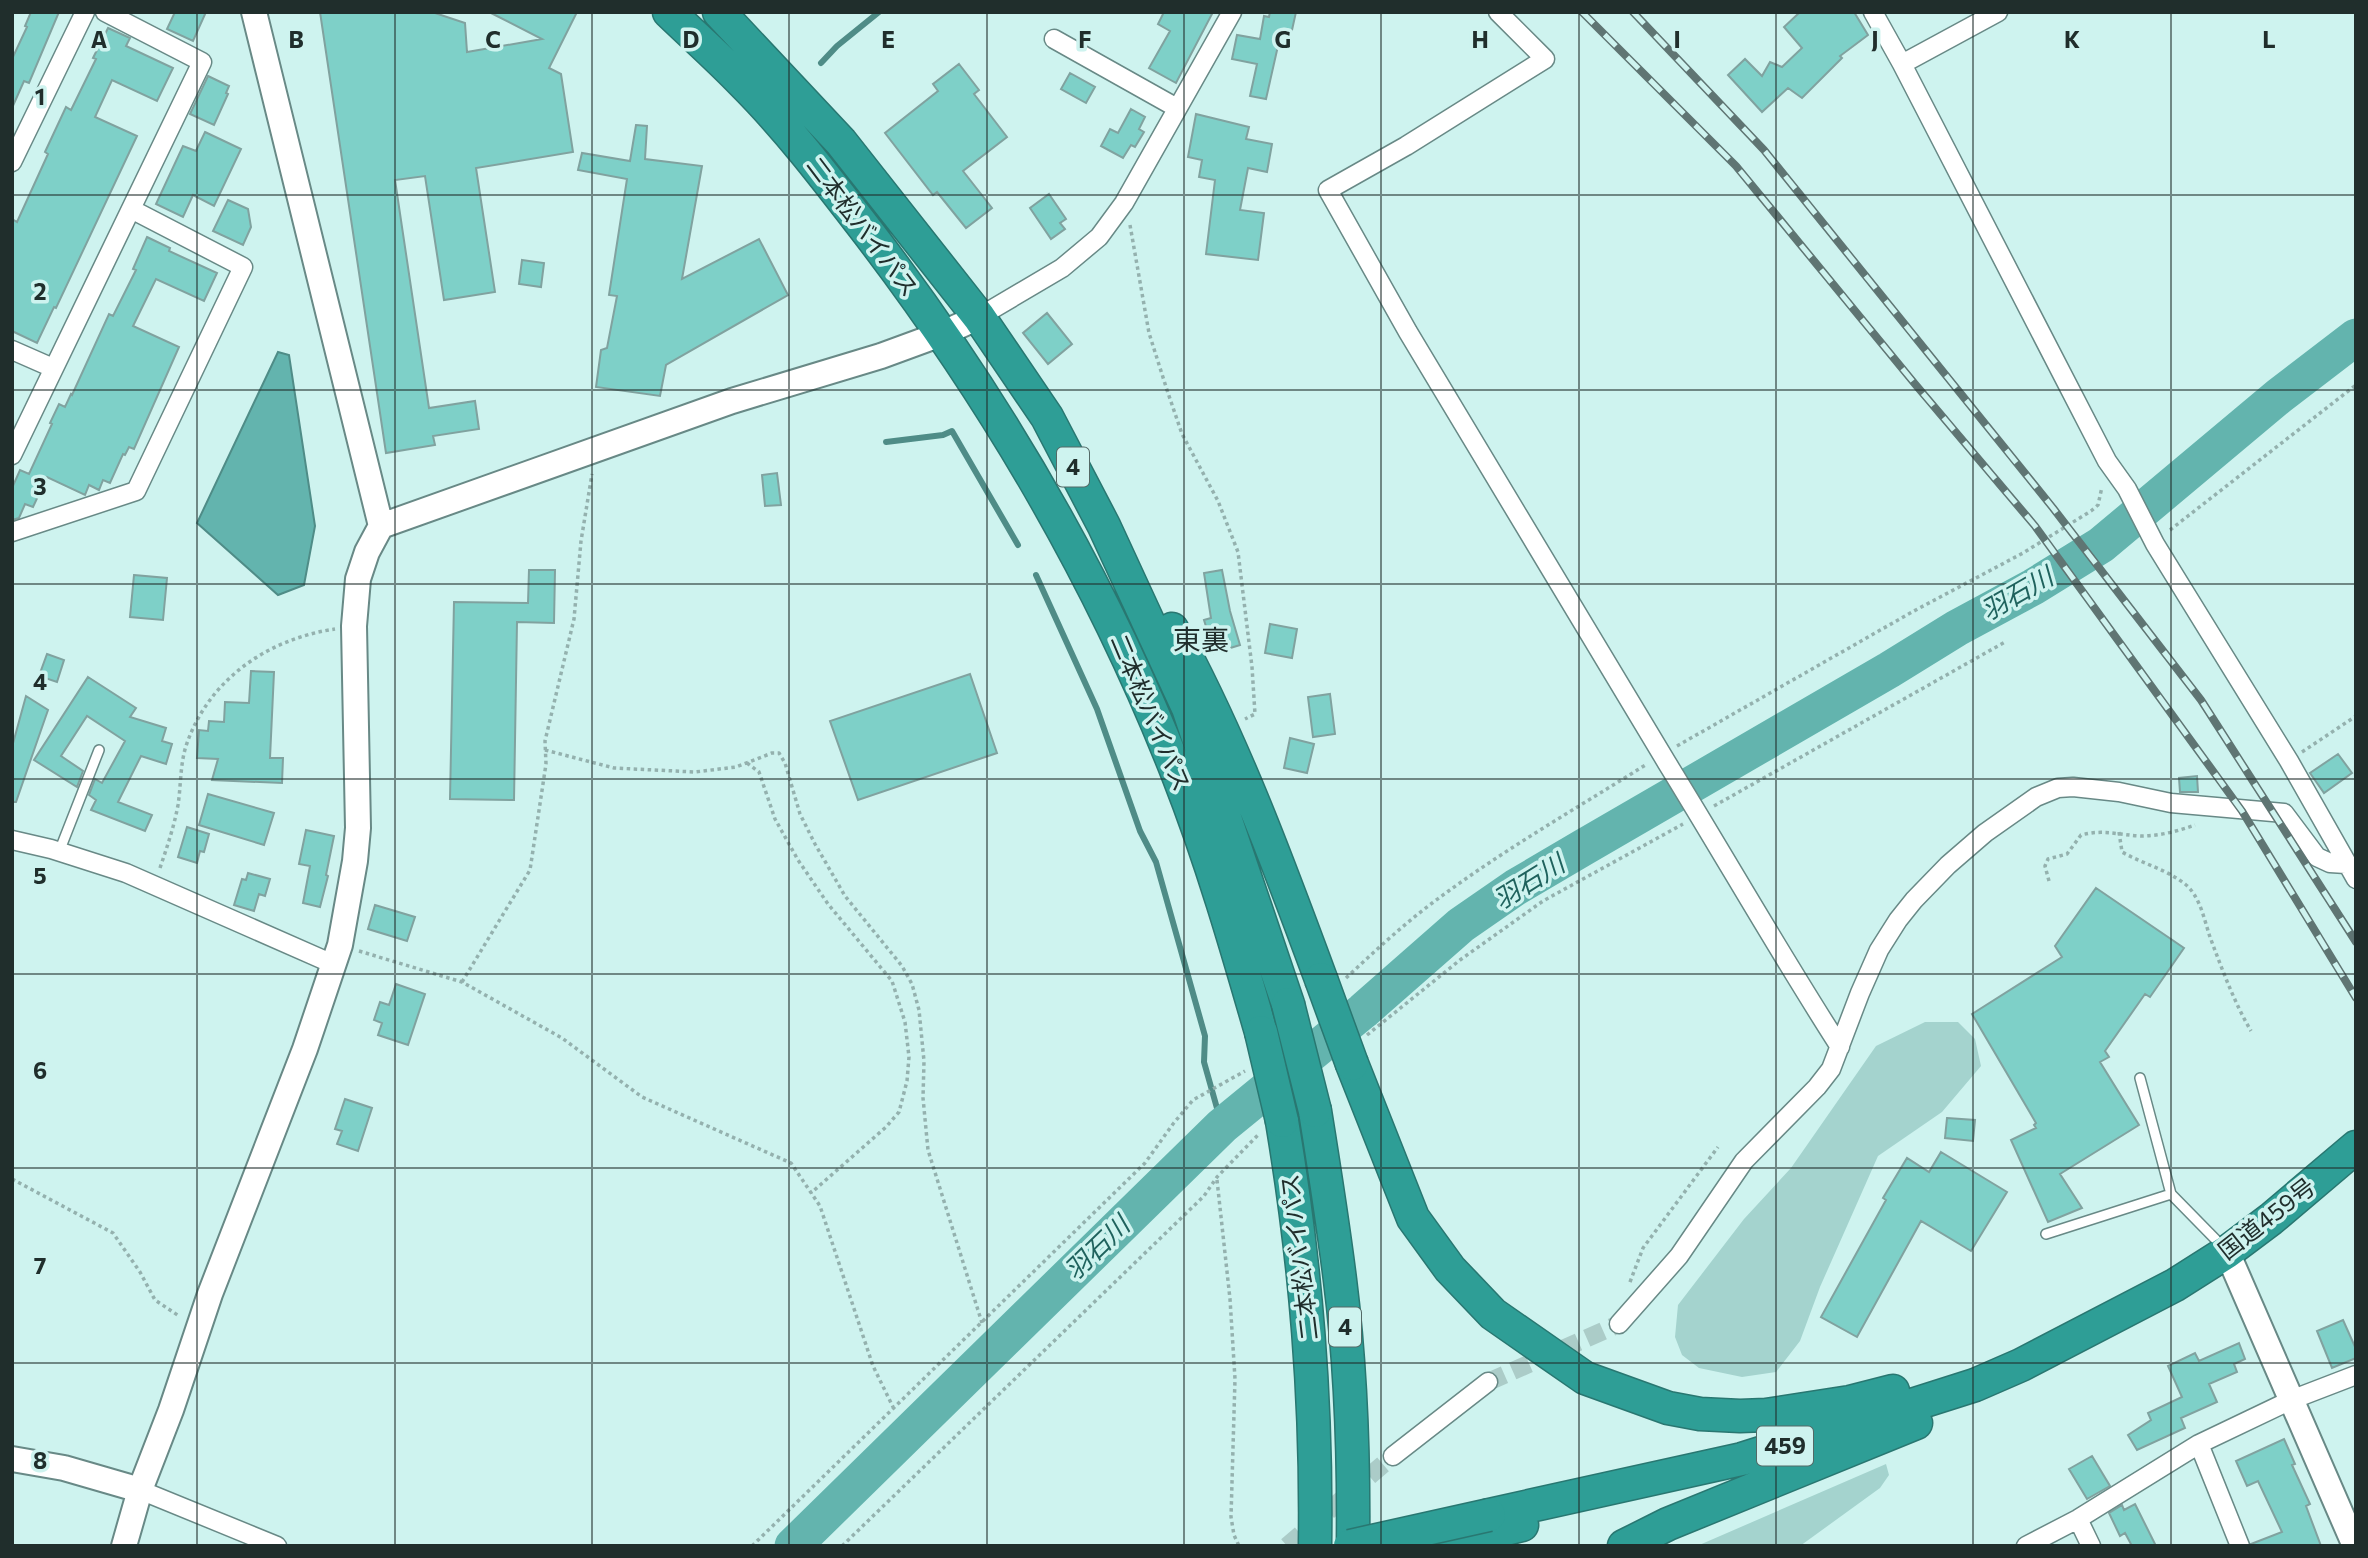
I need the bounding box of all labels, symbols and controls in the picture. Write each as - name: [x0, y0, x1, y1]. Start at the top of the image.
- text: A: [91, 25, 108, 53]
- text: B: [288, 25, 304, 53]
- text: C: [485, 25, 501, 53]
- text: D: [683, 25, 700, 53]
- text: E: [881, 25, 895, 53]
- text: F: [1078, 25, 1092, 53]
- text: G: [1275, 25, 1291, 53]
- text: H: [1471, 25, 1489, 53]
- text: I: [1673, 25, 1681, 53]
- text: J: [1871, 25, 1879, 53]
- text: K: [2064, 25, 2080, 53]
- text: L: [2262, 25, 2276, 53]
- text: 1: [35, 82, 45, 110]
- street label: 二本松バイパス: [801, 150, 925, 302]
- text: 2: [33, 277, 47, 305]
- road number: 4: [1057, 447, 1089, 486]
- text: 3: [33, 472, 47, 500]
- water label: 羽石川: [1975, 558, 2060, 626]
- district label: 東裏: [1173, 622, 1229, 656]
- street label: 二本松バイパス: [1105, 630, 1197, 795]
- text: 4: [33, 667, 47, 695]
- water label: 羽石川: [1487, 845, 1572, 915]
- text: 5: [33, 861, 47, 889]
- text: 6: [33, 1056, 47, 1084]
- street label: 国道459号: [2212, 1171, 2320, 1265]
- street label: 二本松バイパス: [1274, 1172, 1323, 1342]
- water label: 羽石川: [1057, 1207, 1137, 1285]
- text: 7: [34, 1251, 46, 1279]
- road number: 4: [1329, 1308, 1361, 1346]
- road number: 459: [1757, 1427, 1813, 1466]
- text: 8: [33, 1446, 47, 1474]

